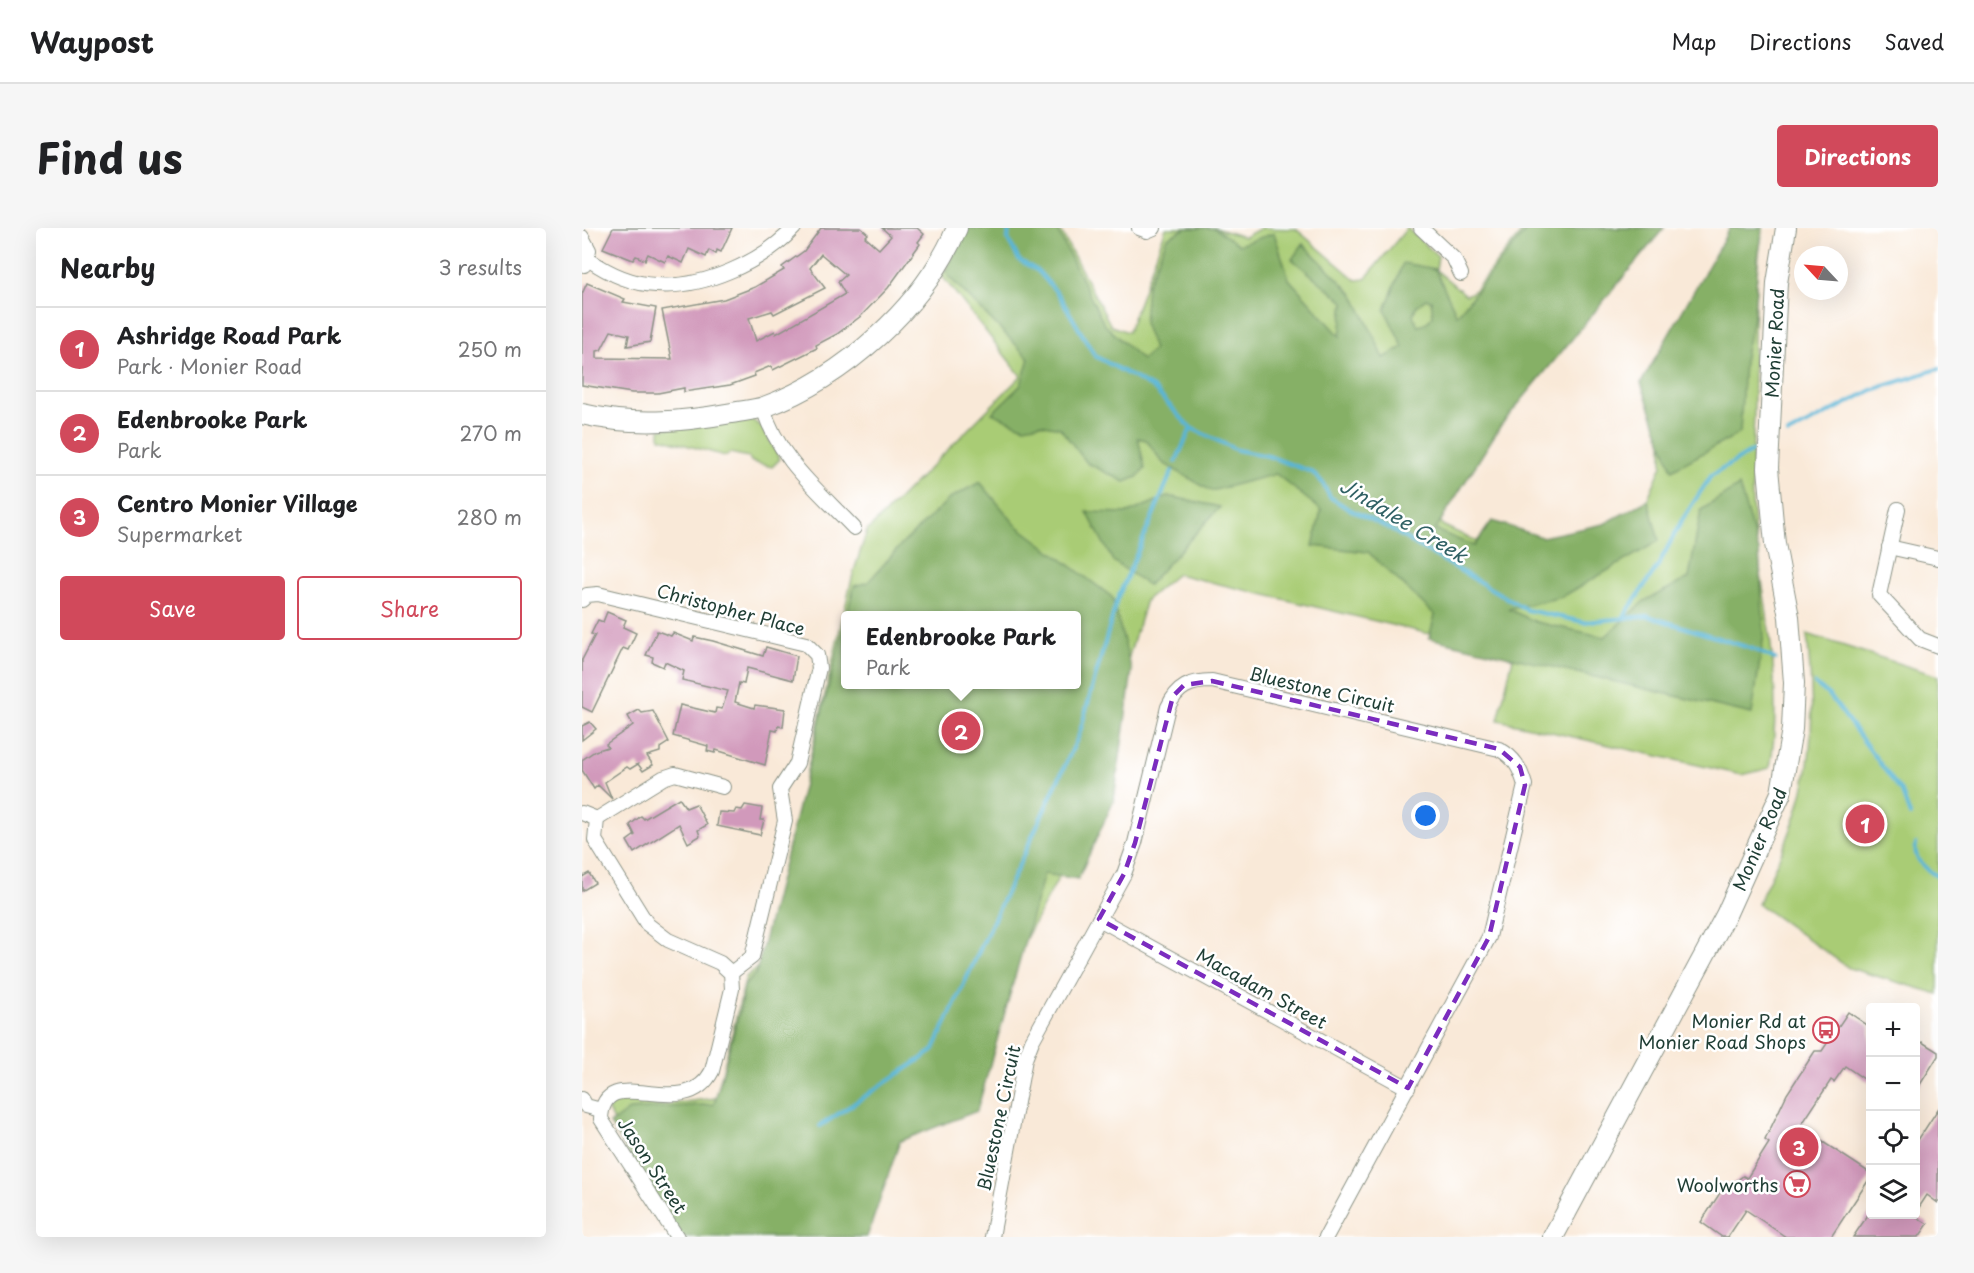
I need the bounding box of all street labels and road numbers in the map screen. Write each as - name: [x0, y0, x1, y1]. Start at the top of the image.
- street label: Monier Road: [1758, 288, 1790, 398]
- street label: Christopher Place: [654, 576, 808, 642]
- street label: Bluestone Circuit: [1247, 659, 1397, 719]
- street label: Monier Road: [1725, 783, 1793, 895]
- street label: Macadam Street: [1192, 941, 1332, 1035]
- street label: Bluestone Circuit: [969, 1042, 1027, 1194]
- street label: Jason Street: [612, 1111, 694, 1219]

